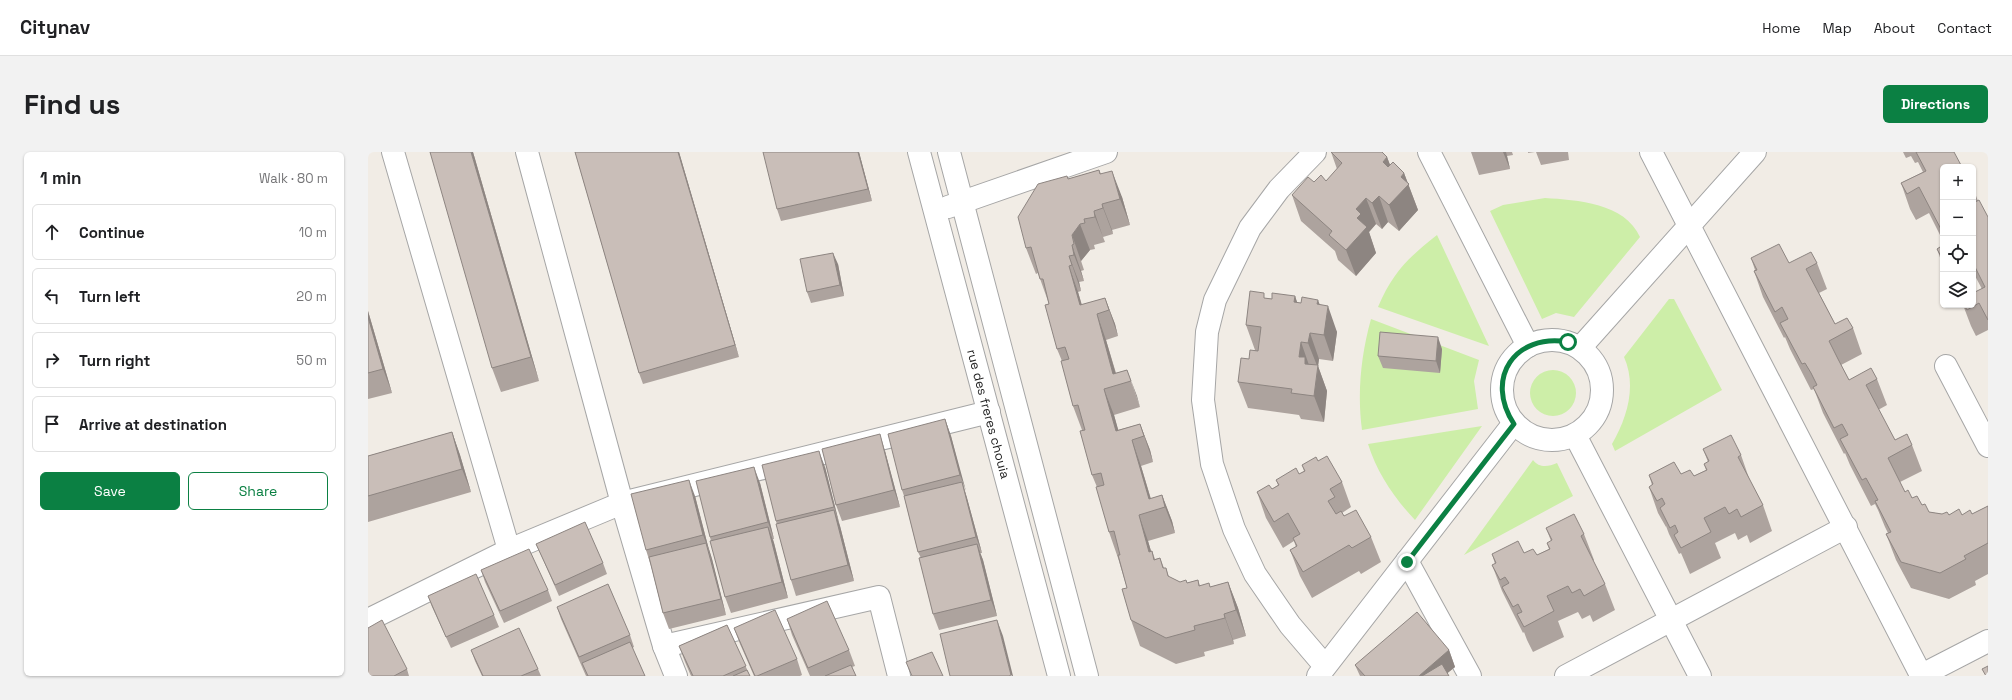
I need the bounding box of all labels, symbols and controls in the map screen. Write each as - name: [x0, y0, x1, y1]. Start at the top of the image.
- text: Citynav: [20, 15, 90, 40]
- text: Home: [1762, 19, 1800, 37]
- text: Map: [1822, 19, 1852, 37]
- text: About: [1874, 19, 1915, 37]
- text: Contact: [1937, 19, 1992, 37]
- button: Directions: [1883, 85, 1988, 123]
- text: Find us: [24, 86, 121, 122]
- map controls: [1940, 164, 1976, 308]
- button: +: [1940, 164, 1976, 200]
- text: 1 min: [40, 167, 82, 189]
- text: Walk · 80 m: [259, 170, 328, 187]
- button: −: [1940, 200, 1976, 236]
- icon: ahead: [41, 221, 63, 243]
- text: Continue: [79, 223, 145, 242]
- text: 10 m: [299, 224, 327, 241]
- button: locate: [1940, 236, 1976, 272]
- button: layers: [1940, 272, 1976, 308]
- icon: left: [41, 285, 63, 307]
- text: Turn left: [79, 287, 141, 306]
- text: 20 m: [296, 288, 327, 305]
- route start: [1559, 333, 1577, 351]
- street label: rue des freres chouia: [964, 347, 1015, 481]
- icon: right: [41, 349, 63, 371]
- text: Turn right: [79, 351, 150, 370]
- text: 50 m: [296, 352, 327, 369]
- icon: arrive: [41, 413, 63, 435]
- text: Arrive at destination: [79, 415, 227, 434]
- button: Save: [40, 472, 180, 510]
- button: Share: [188, 472, 328, 510]
- route end: [1398, 553, 1416, 571]

